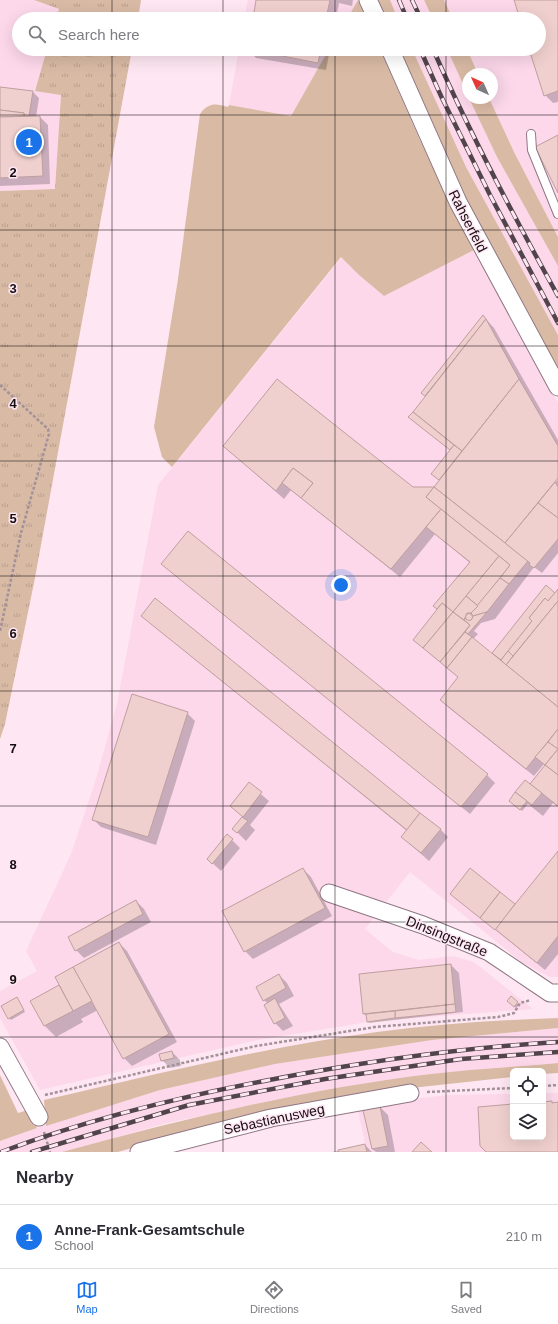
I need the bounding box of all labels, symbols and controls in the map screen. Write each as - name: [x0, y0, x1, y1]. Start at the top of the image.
- search box: [12, 12, 546, 56]
- icon: search: [26, 23, 48, 45]
- text: Search here: [58, 26, 140, 43]
- north arrow: [462, 68, 498, 104]
- pin: 1: [16, 127, 42, 157]
- text: 2: [9, 165, 17, 180]
- street label: Rahserfeld: [446, 187, 490, 255]
- text: 3: [9, 281, 17, 296]
- text: 4: [9, 396, 17, 411]
- text: 5: [9, 511, 17, 526]
- your location: [331, 575, 351, 595]
- text: 6: [9, 626, 17, 641]
- text: 7: [9, 741, 17, 756]
- text: 8: [9, 857, 17, 872]
- street label: Dinsingstraße: [404, 912, 490, 960]
- text: 9: [9, 972, 17, 987]
- map controls: [510, 1068, 546, 1140]
- button: locate: [510, 1068, 546, 1104]
- street label: Sebastianusweg: [222, 1100, 326, 1138]
- button: layers: [510, 1104, 546, 1140]
- text: Nearby: [16, 1168, 74, 1187]
- text: Anne-Frank-Gesamtschule: [54, 1221, 245, 1238]
- text: 1: [25, 1229, 33, 1244]
- text: 210 m: [506, 1229, 542, 1244]
- text: School: [54, 1238, 94, 1253]
- tab: Map: [76, 1279, 98, 1315]
- tab: Directions: [250, 1279, 299, 1315]
- tab: Saved: [451, 1279, 482, 1315]

